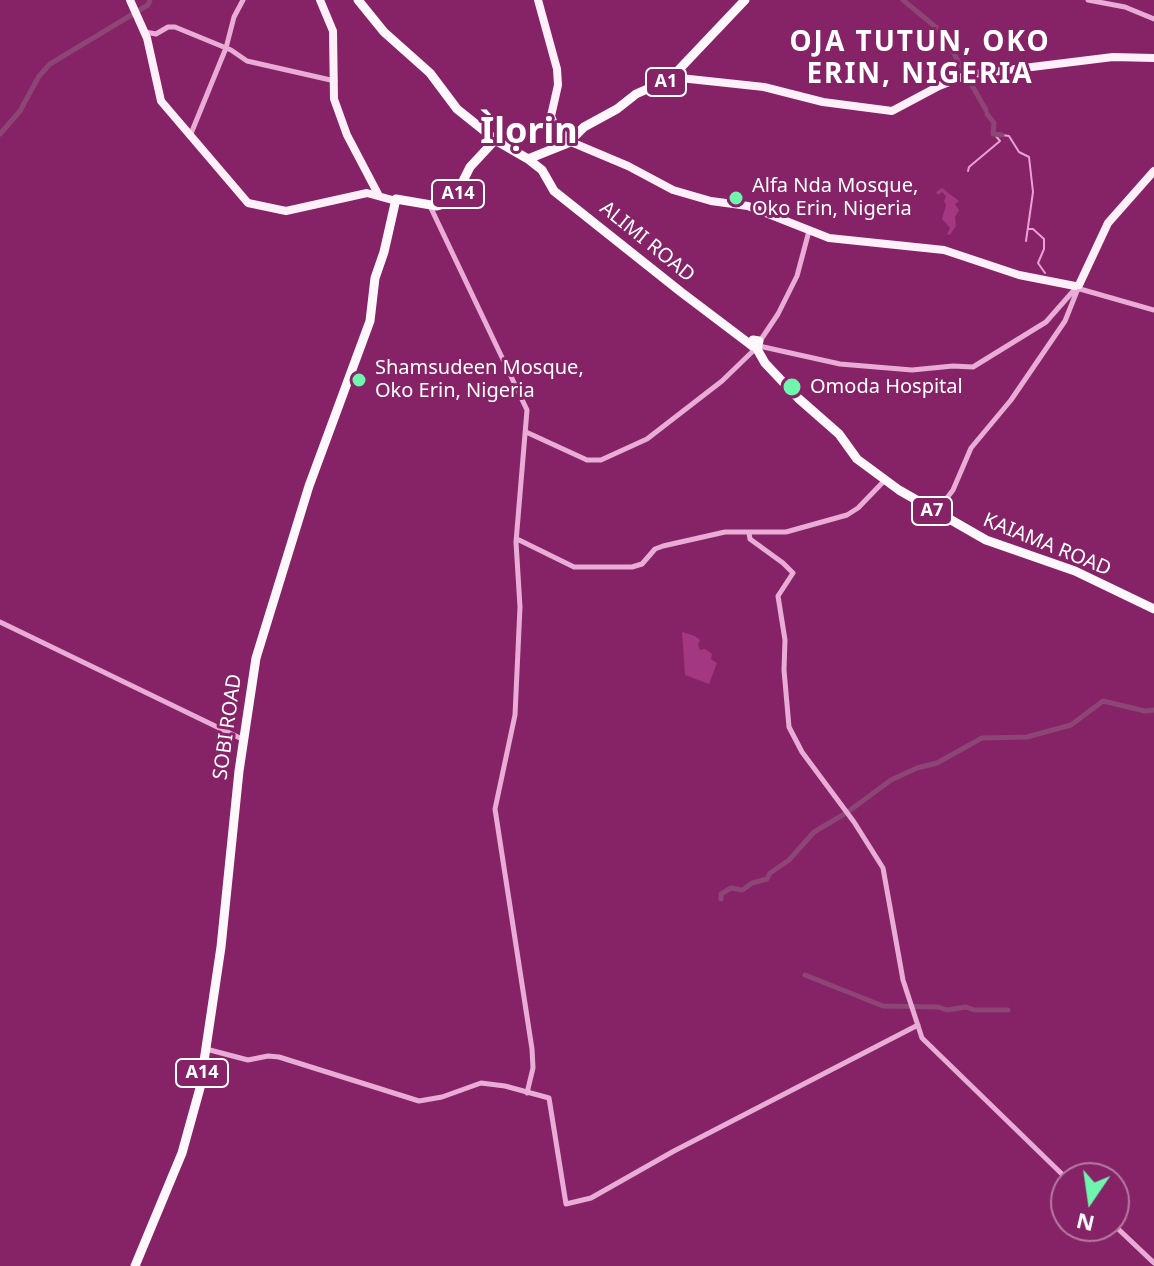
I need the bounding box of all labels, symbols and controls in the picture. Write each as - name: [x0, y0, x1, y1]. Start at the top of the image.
- district label: OJA TUTUN, OKO ERIN, NIGERIA: [789, 26, 1051, 92]
- road number: A1: [646, 68, 686, 96]
- district label: Ìlọrin: [480, 111, 578, 155]
- place label: Alfa Nda Mosque, Oko Erin, Nigeria: [752, 174, 918, 221]
- road number: A14: [432, 180, 484, 208]
- marker: Alfa Nda Mosque, Oko Erin, Nigeria: [727, 189, 745, 207]
- street label: ALIMI ROAD: [595, 196, 699, 288]
- place label: Shamsudeen Mosque, Oko Erin, Nigeria: [375, 356, 584, 403]
- marker: Shamsudeen Mosque, Oko Erin, Nigeria: [350, 371, 368, 389]
- place label: Omoda Hospital: [810, 375, 963, 399]
- marker: Omoda Hospital: [781, 376, 803, 398]
- road number: A7: [912, 497, 952, 525]
- street label: KAIAMA ROAD: [980, 508, 1114, 582]
- street label: SOBI ROAD: [209, 673, 247, 781]
- road number: A14: [176, 1059, 228, 1087]
- north arrow: [1050, 1162, 1130, 1242]
- text: N: [1073, 1207, 1097, 1240]

